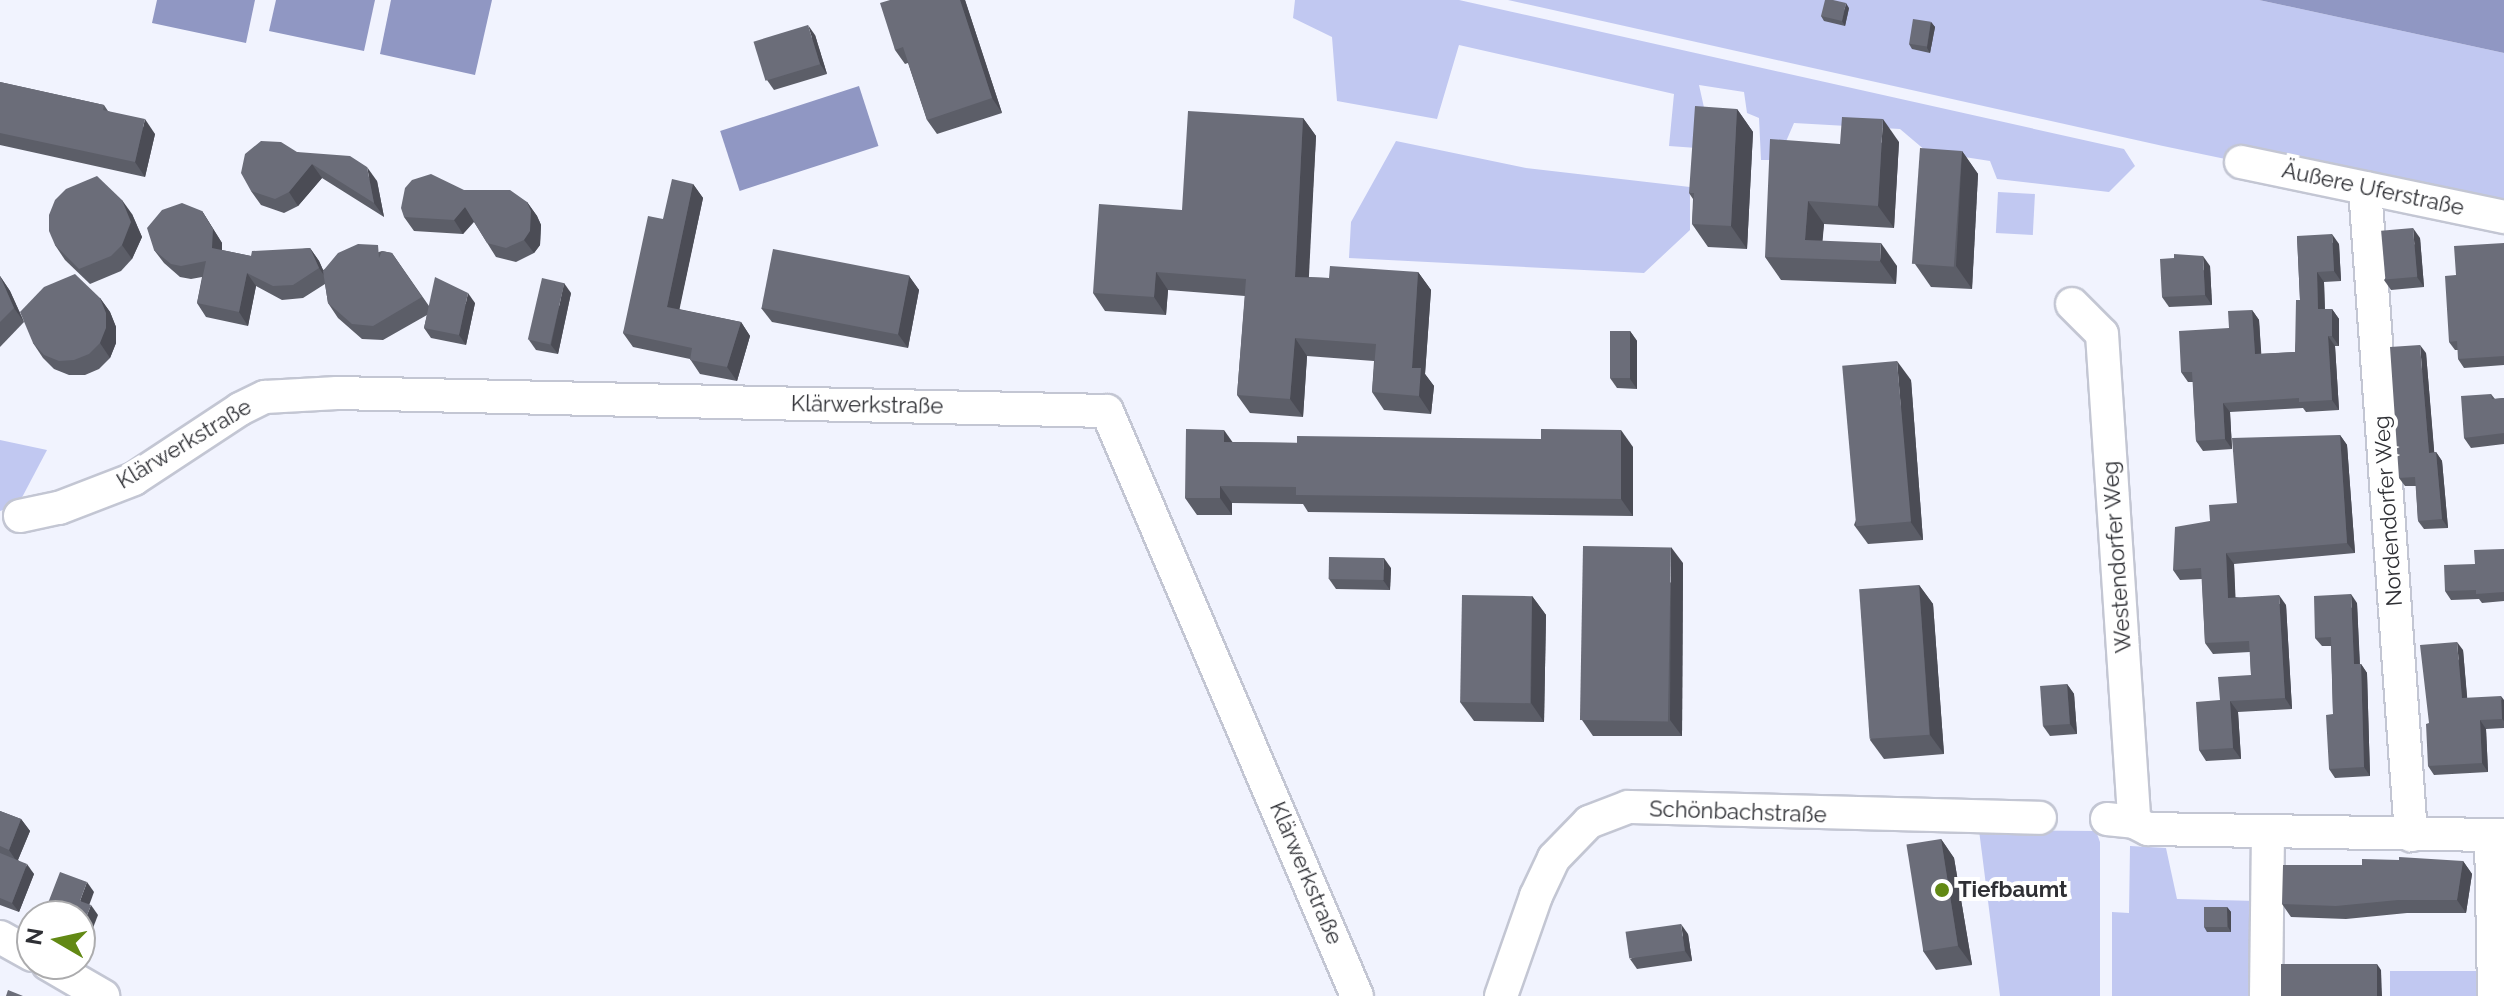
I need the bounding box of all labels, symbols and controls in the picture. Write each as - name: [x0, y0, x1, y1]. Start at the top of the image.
- street label: Äußere Uferstraße: [2280, 157, 2466, 221]
- street label: Klärwerkstraße: [791, 390, 943, 420]
- street label: Klärwerkstraße: [112, 393, 256, 495]
- street label: Nordendorfer Weg: [2368, 414, 2408, 608]
- street label: Westendorfer Weg: [2097, 459, 2137, 655]
- street label: Schönbachstraße: [1649, 796, 1827, 828]
- street label: Klärwerkstraße: [1264, 798, 1348, 948]
- place label: Tiefbaumt: [1958, 877, 2068, 903]
- marker: Tiefbaumt: [1933, 881, 1951, 899]
- north arrow: [16, 900, 96, 980]
- text: N: [20, 926, 48, 947]

